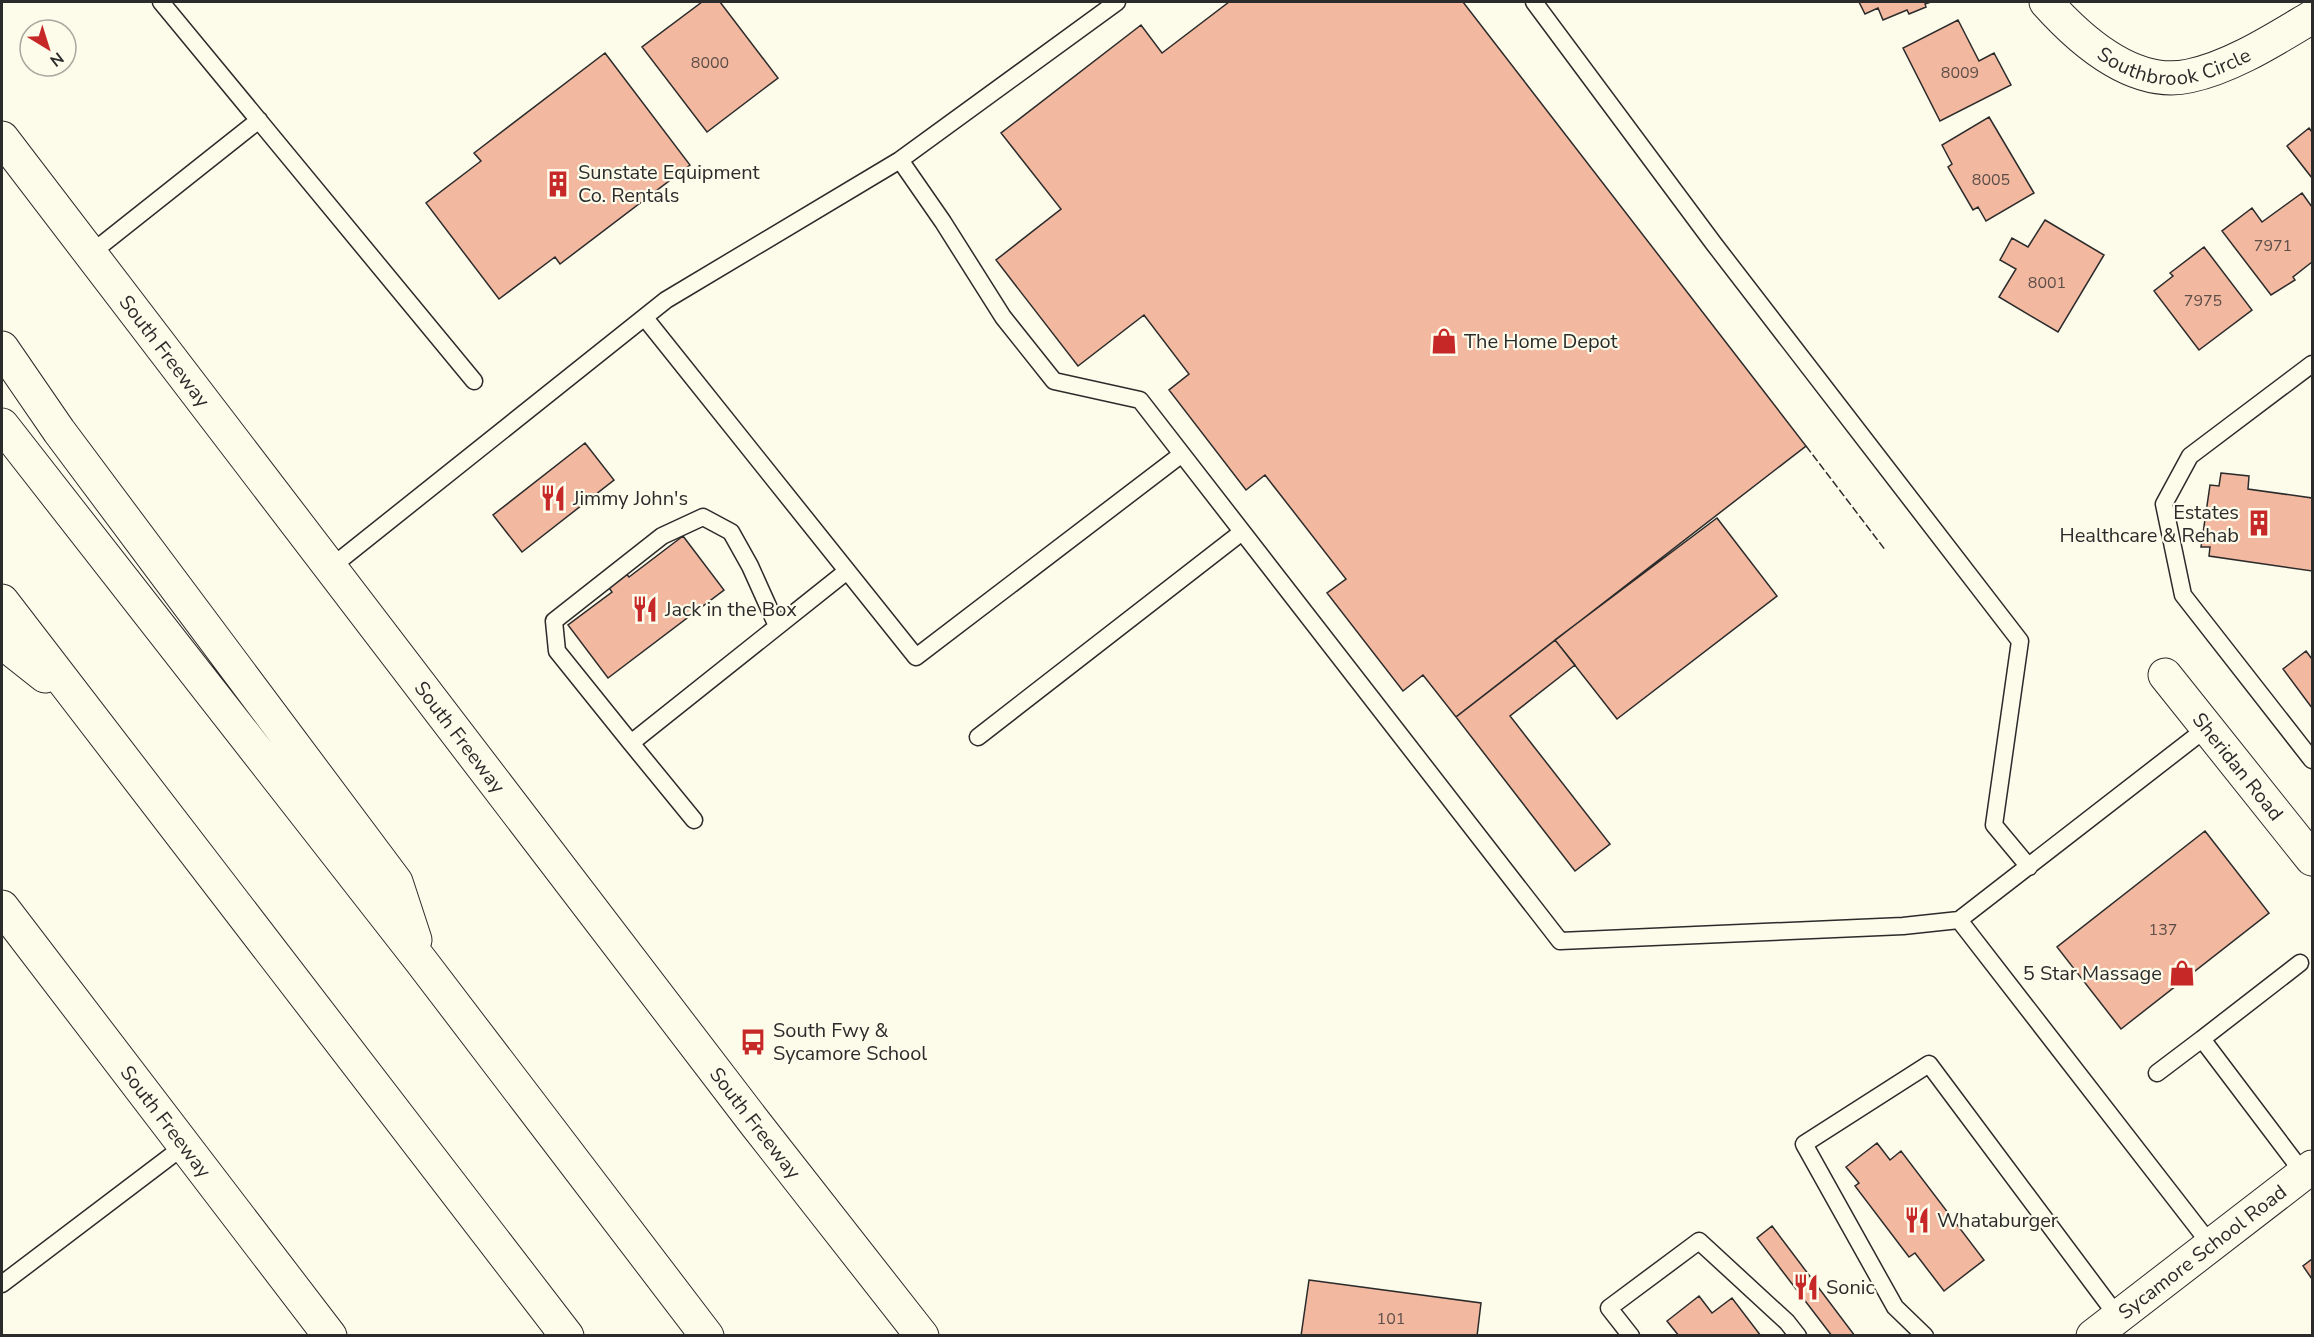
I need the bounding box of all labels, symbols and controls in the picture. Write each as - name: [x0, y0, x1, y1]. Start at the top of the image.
- north arrow: [18, 18, 78, 78]
- street label: Southbrook Circle: [2095, 34, 2255, 60]
- text: Southbrook Circle: [2092, 40, 2255, 91]
- text: N: [45, 47, 68, 71]
- house number: 8000: [691, 52, 729, 74]
- house number: 8009: [1941, 62, 1979, 84]
- place label: Sunstate Equipment Co. Rentals: [578, 159, 761, 209]
- building icon: Sunstate Equipment Co. Rentals: [543, 169, 573, 199]
- house number: 8005: [1972, 169, 2010, 191]
- house number: 7971: [2254, 235, 2292, 257]
- house number: 8001: [2028, 272, 2066, 294]
- street label: South Freeway: [113, 289, 217, 413]
- house number: 7975: [2184, 290, 2222, 312]
- shop icon: The Home Depot: [1429, 326, 1459, 356]
- place label: The Home Depot: [1464, 328, 1619, 355]
- restaurant icon: Jimmy John's: [538, 483, 568, 513]
- place label: Jimmy John's: [572, 485, 688, 512]
- place label: Estates Healthcare & Rehab: [2059, 499, 2239, 549]
- building icon: Estates Healthcare & Rehab: [2244, 508, 2274, 538]
- restaurant icon: Jack in the Box: [630, 594, 660, 624]
- place label: Jack in the Box: [664, 596, 797, 623]
- street label: South Freeway: [408, 675, 512, 799]
- street label: Sheridan Road: [2186, 707, 2290, 826]
- house number: 137: [2149, 919, 2177, 941]
- shop icon: 5 Star Massage: [2167, 958, 2197, 988]
- place label: 5 Star Massage: [2023, 960, 2162, 987]
- place label: South Fwy & Sycamore School: [773, 1017, 927, 1067]
- bus stop icon: South Fwy & Sycamore School: [738, 1027, 768, 1057]
- street label: South Freeway: [114, 1060, 218, 1184]
- street label: South Freeway: [704, 1061, 808, 1185]
- street label: Sycamore School Road: [2112, 1178, 2292, 1325]
- restaurant icon: Whataburger: [1902, 1205, 1932, 1235]
- place label: Whataburger: [1937, 1207, 2058, 1234]
- restaurant icon: Sonic: [1791, 1272, 1821, 1302]
- place label: Sonic: [1826, 1274, 1875, 1301]
- house number: 101: [1377, 1308, 1405, 1330]

